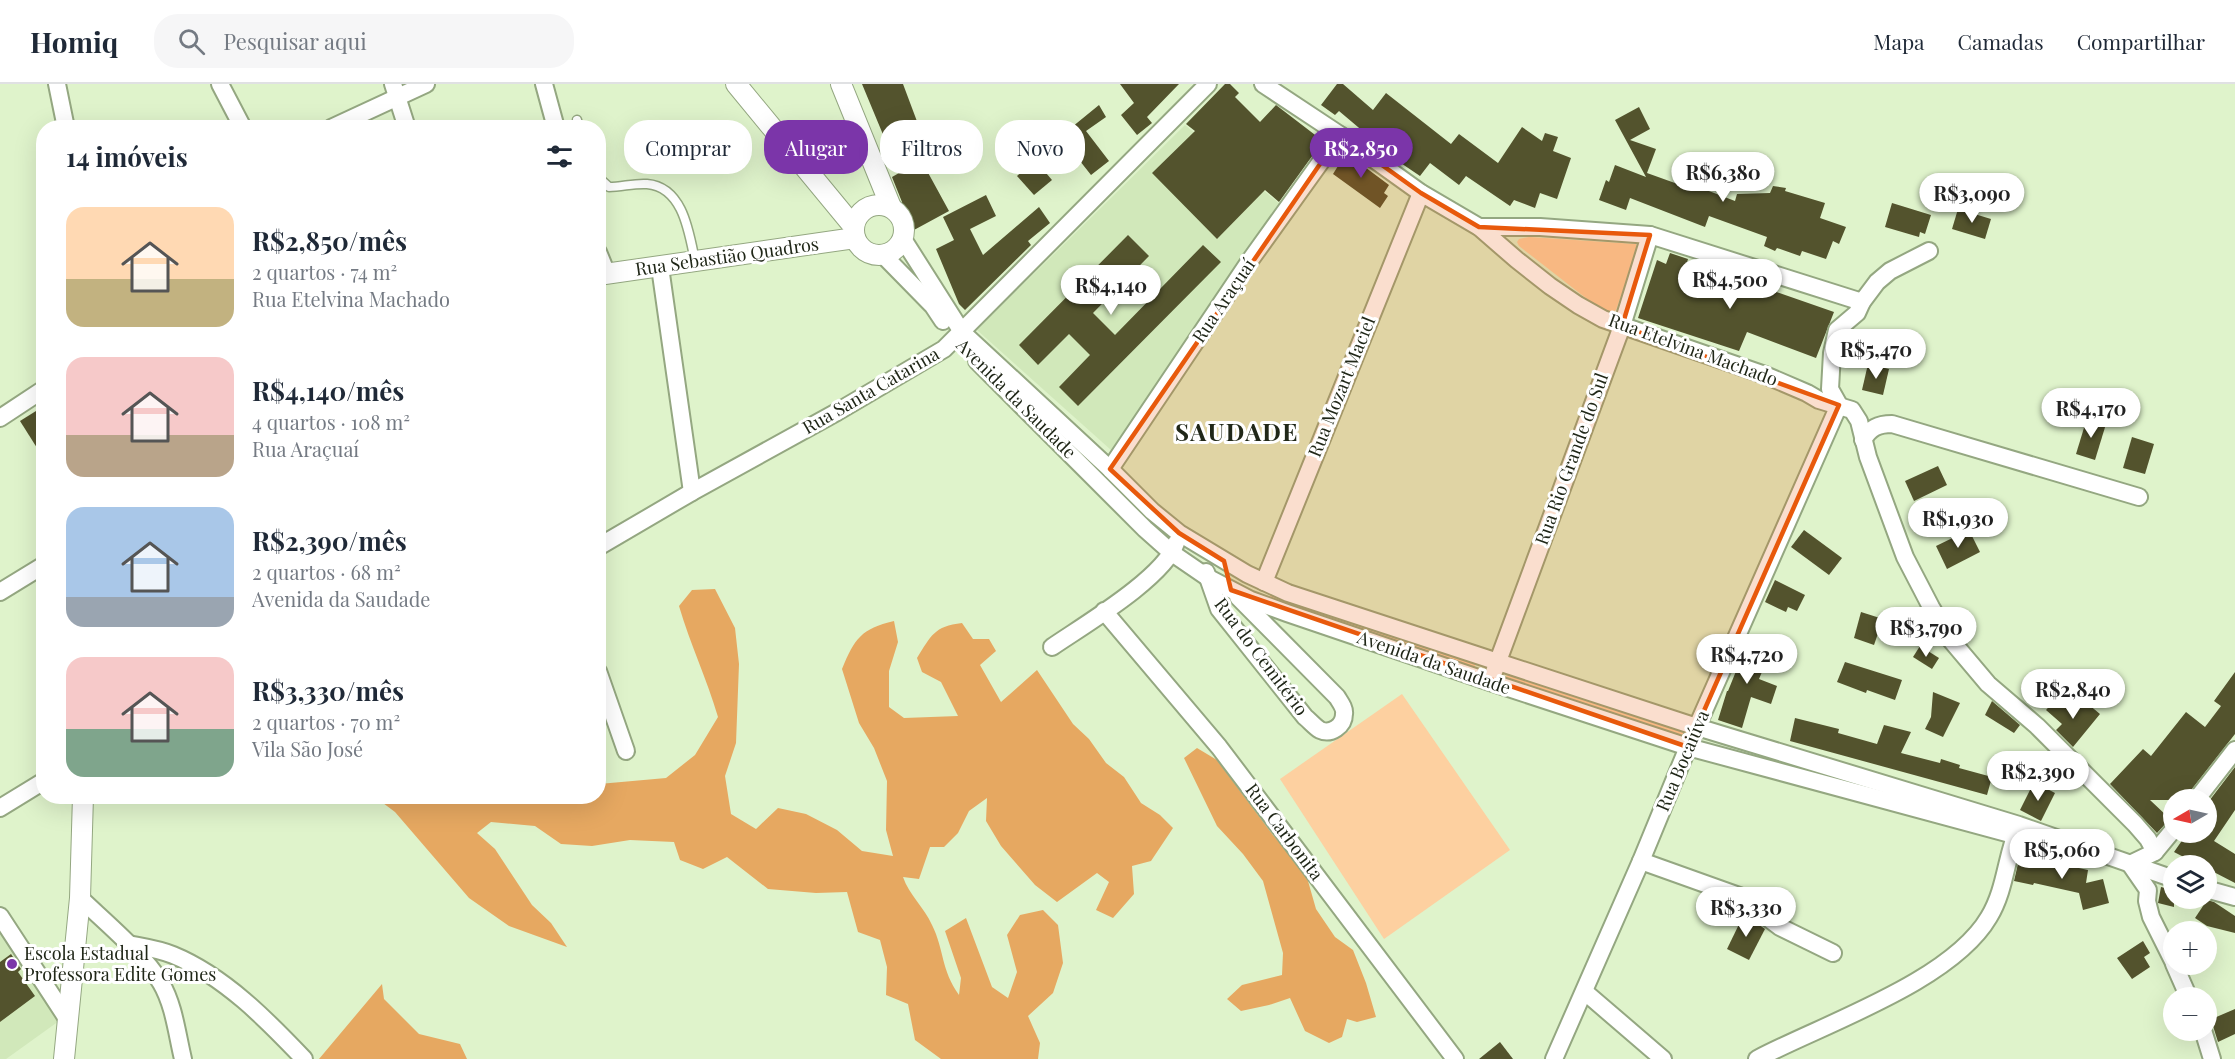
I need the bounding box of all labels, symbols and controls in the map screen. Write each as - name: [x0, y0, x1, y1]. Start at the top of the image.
- search box: [154, 14, 574, 68]
- text: Homiq: [30, 23, 118, 60]
- icon: search: [175, 25, 208, 58]
- text: Pesquisar aqui: [223, 26, 367, 56]
- text: Mapa: [1873, 27, 1925, 55]
- text: Camadas: [1958, 27, 2044, 55]
- text: Compartilhar: [2077, 27, 2205, 55]
- chip: Comprar: [624, 120, 752, 174]
- chip: Alugar: [764, 120, 868, 174]
- chip: Filtros: [880, 120, 983, 174]
- chip: Novo: [995, 120, 1085, 174]
- pin: R$2,850: [1306, 128, 1416, 179]
- text: R$2,850: [1324, 134, 1398, 161]
- text: 14 imóveis: [66, 139, 188, 174]
- icon: filters: [543, 140, 576, 173]
- pin: R$6,380: [1668, 152, 1778, 203]
- text: R$6,380: [1685, 158, 1761, 185]
- pin: R$3,090: [1917, 173, 2027, 224]
- text: R$3,090: [1933, 179, 2011, 206]
- text: R$2,850/mês: [252, 223, 407, 258]
- icon: home: [114, 231, 186, 303]
- street label: Rua Sebastião Quadros: [634, 231, 820, 281]
- street label: Rua Araçuaí: [1186, 254, 1260, 347]
- text: 2 quartos · 74 m²: [252, 258, 397, 285]
- pin: R$4,500: [1675, 259, 1785, 310]
- pin: R$4,140: [1056, 265, 1166, 316]
- text: R$4,500: [1692, 265, 1768, 292]
- text: R$4,140: [1075, 271, 1147, 298]
- text: Rua Etelvina Machado: [252, 285, 450, 312]
- street label: Rua Etelvina Machado: [1606, 307, 1781, 391]
- street label: Rua Mozart Maciel: [1302, 313, 1380, 460]
- pin: R$5,470: [1821, 329, 1931, 380]
- street label: Avenida da Saudade: [951, 332, 1082, 464]
- text: R$5,470: [1840, 335, 1912, 362]
- street label: Rua Santa Catarina: [798, 341, 943, 439]
- street label: Rua Rio Grande do Sul: [1529, 369, 1613, 548]
- text: R$4,140/mês: [252, 373, 404, 408]
- icon: home: [114, 381, 186, 453]
- pin: R$4,170: [2036, 388, 2146, 439]
- text: R$4,170: [2056, 394, 2126, 421]
- text: 4 quartos · 108 m²: [252, 408, 410, 435]
- district label: SAUDADE: [1175, 415, 1299, 447]
- text: Rua Araçuaí: [252, 435, 359, 462]
- pin: R$1,930: [1903, 498, 2013, 549]
- text: R$1,930: [1922, 504, 1994, 531]
- text: R$2,390/mês: [252, 523, 407, 558]
- icon: home: [114, 531, 186, 603]
- text: 2 quartos · 68 m²: [252, 558, 401, 585]
- text: Avenida da Saudade: [252, 585, 430, 612]
- street label: Rua do Cemitério: [1210, 593, 1314, 720]
- pin: R$3,790: [1871, 607, 1981, 658]
- text: R$3,790: [1889, 613, 1963, 640]
- street label: Avenida da Saudade: [1354, 624, 1514, 700]
- pin: R$4,720: [1692, 634, 1802, 685]
- text: R$4,720: [1710, 640, 1784, 667]
- pin: R$2,840: [2018, 669, 2128, 720]
- text: R$3,330/mês: [252, 673, 404, 708]
- text: R$2,840: [2035, 675, 2111, 702]
- icon: home: [114, 681, 186, 753]
- street label: Rua Bocaiúva: [1650, 706, 1714, 815]
- text: 2 quartos · 70 m²: [252, 708, 400, 735]
- text: Vila São José: [252, 735, 363, 762]
- pin: R$2,390: [1983, 751, 2093, 802]
- text: R$2,390: [2001, 757, 2075, 784]
- street label: Rua Carbonita: [1240, 778, 1329, 885]
- north arrow: [2163, 789, 2217, 843]
- map controls: [2163, 789, 2217, 1041]
- pin: R$5,060: [2007, 829, 2117, 880]
- text: R$5,060: [2024, 835, 2100, 862]
- button: layers: [2163, 855, 2217, 909]
- pin: R$3,330: [1691, 887, 1801, 938]
- text: R$3,330: [1710, 893, 1782, 920]
- button: +: [2163, 921, 2217, 975]
- place label: Escola Estadual Professora Edite Gomes: [24, 941, 216, 986]
- marker: Escola Estadual Professora Edite Gomes: [5, 957, 19, 971]
- button: −: [2163, 987, 2217, 1041]

